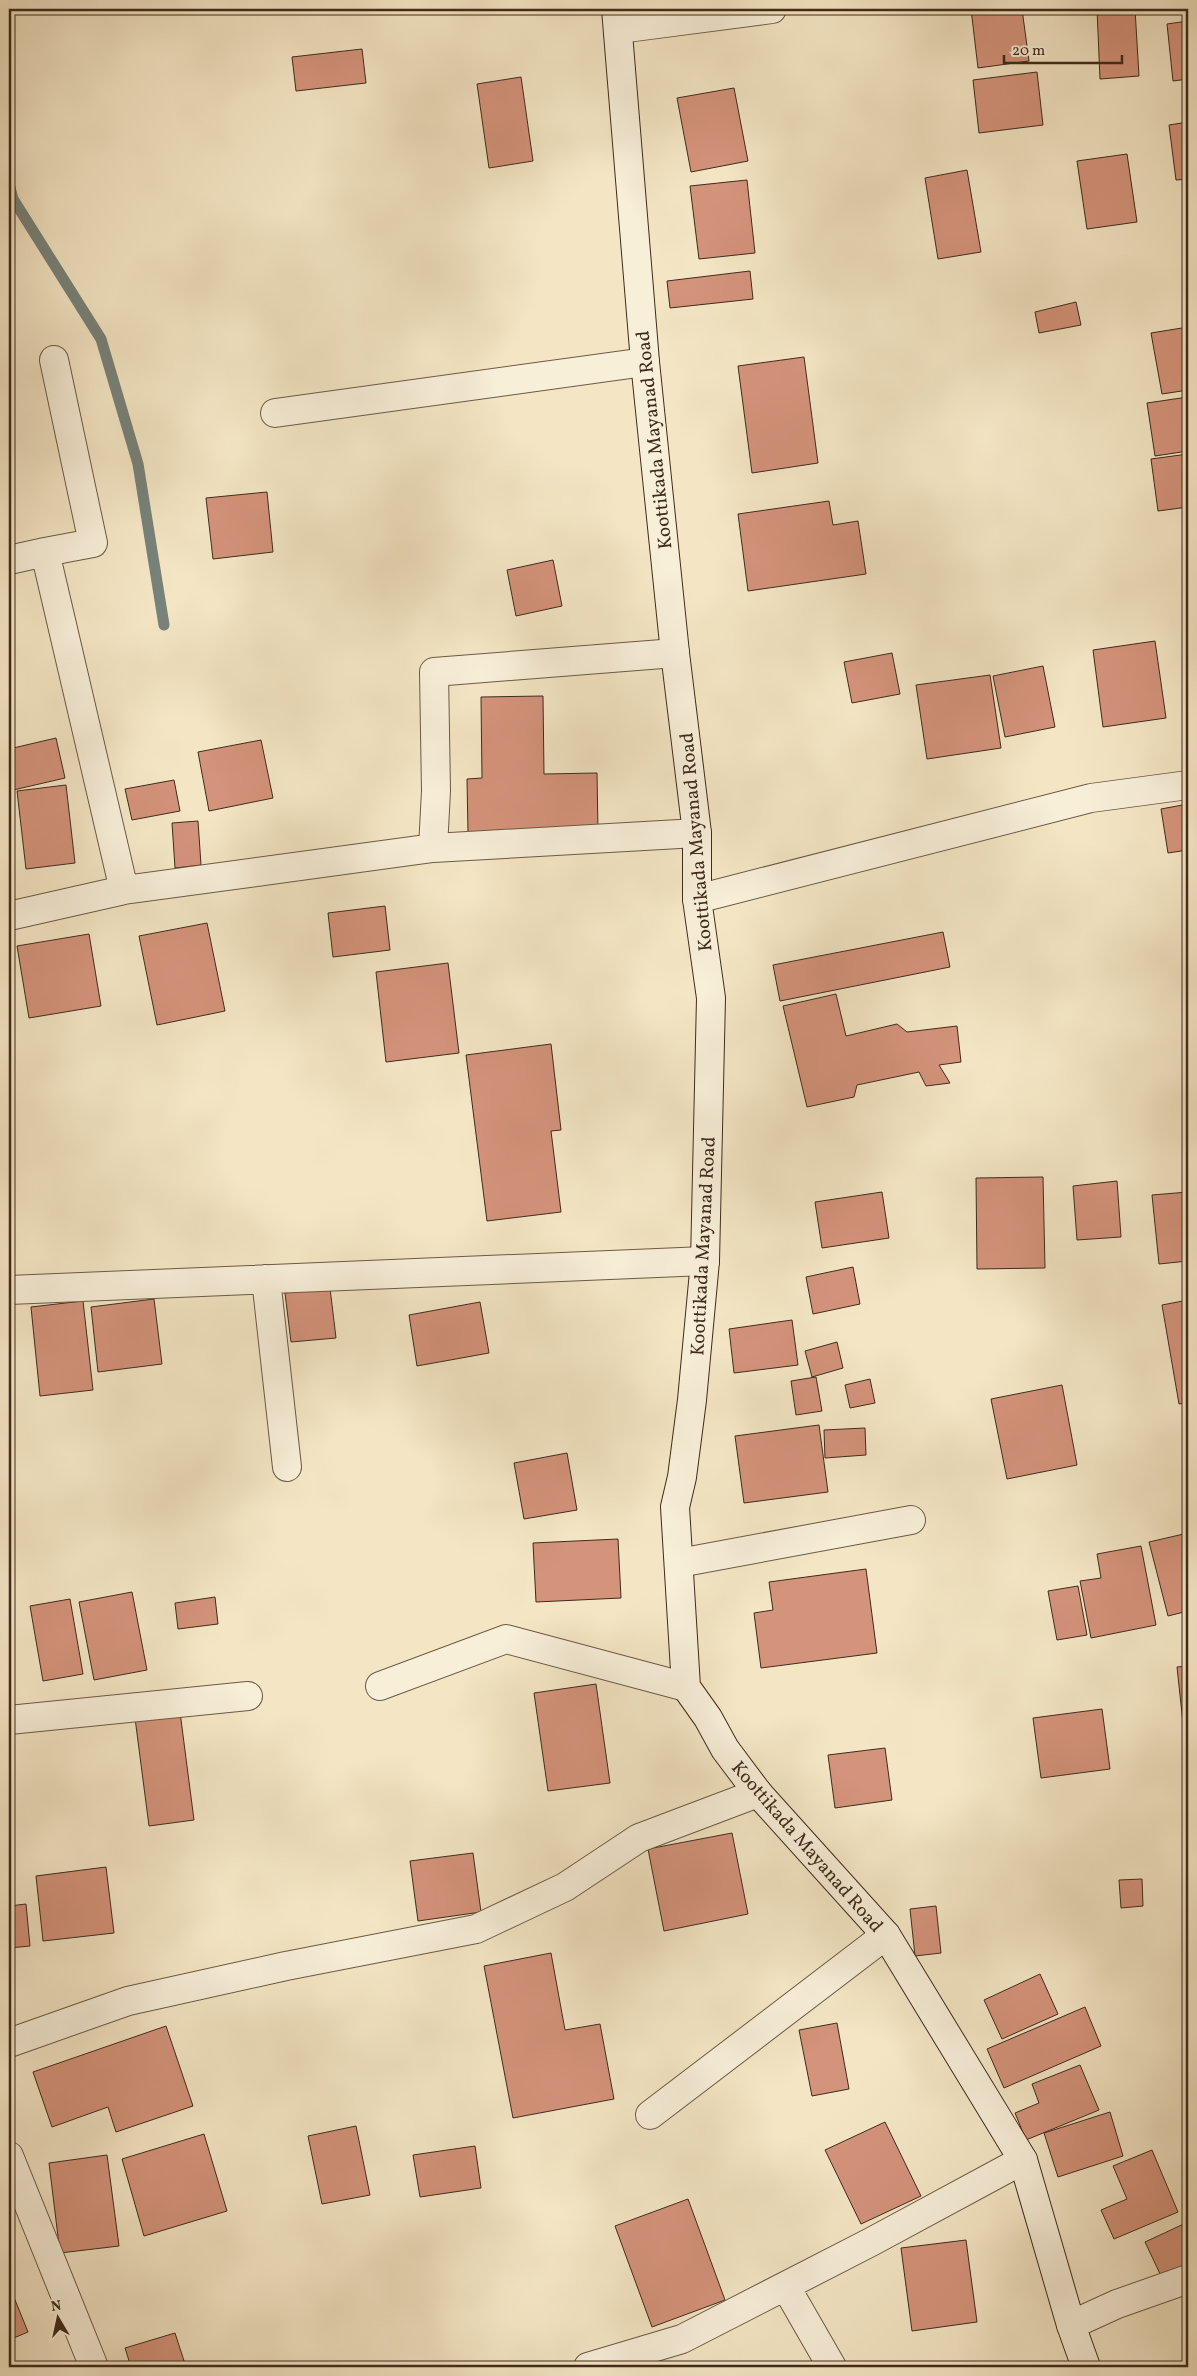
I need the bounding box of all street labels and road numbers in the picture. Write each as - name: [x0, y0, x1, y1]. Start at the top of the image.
- street label: Koottikada Mayanad Road: [631, 329, 679, 550]
- street label: Koottikada Mayanad Road: [674, 731, 720, 952]
- street label: Koottikada Mayanad Road: [685, 1136, 723, 1356]
- street label: Koottikada Mayanad Road: [725, 1756, 888, 1939]

